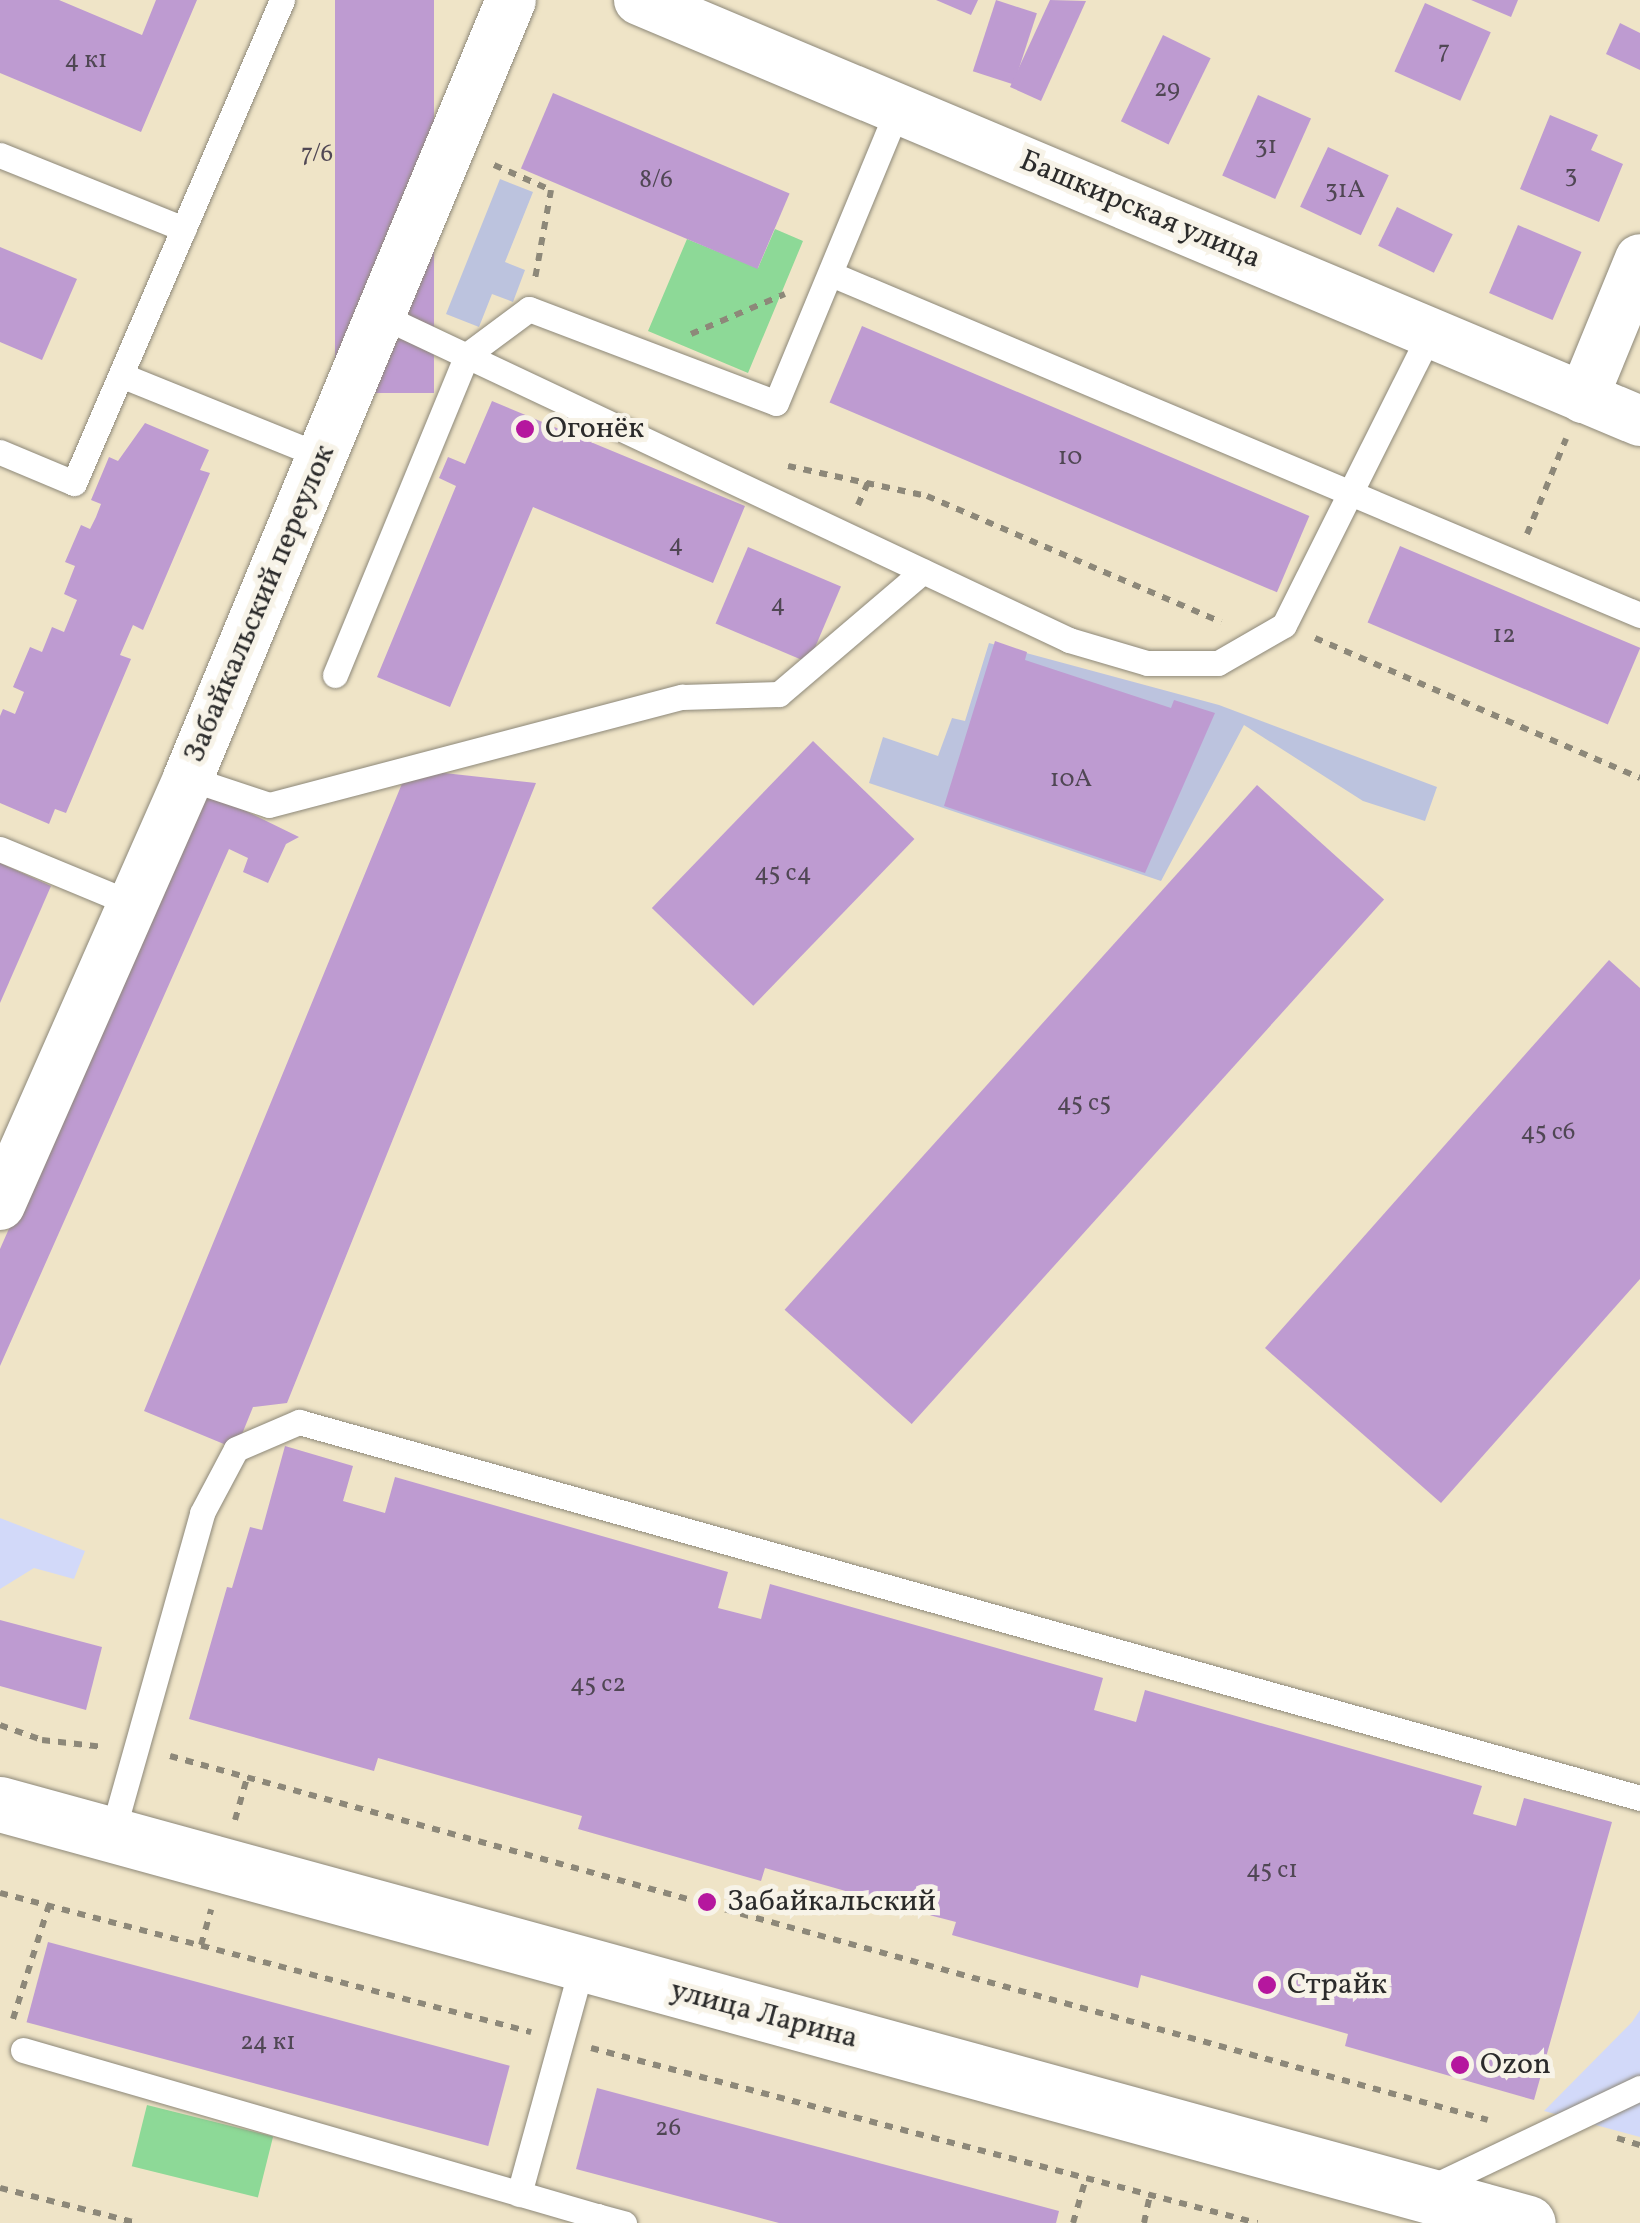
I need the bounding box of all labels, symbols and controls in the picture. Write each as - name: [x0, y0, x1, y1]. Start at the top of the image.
- house number: 7: [1438, 37, 1450, 67]
- house number: 4 к1: [65, 46, 107, 76]
- house number: 29: [1154, 75, 1180, 105]
- house number: 31: [1255, 132, 1277, 162]
- house number: 7/6: [301, 140, 333, 170]
- street label: Башкирская улица: [1014, 143, 1266, 277]
- house number: 3: [1565, 161, 1577, 191]
- house number: 8/6: [639, 166, 673, 196]
- house number: 31А: [1325, 176, 1365, 206]
- place label: Огонёк: [545, 411, 644, 447]
- marker: Огонёк: [514, 418, 536, 440]
- street label: Забайкальский переулок: [177, 440, 343, 768]
- house number: 10: [1058, 443, 1082, 473]
- house number: 4: [669, 530, 683, 560]
- house number: 4: [771, 590, 785, 620]
- house number: 12: [1492, 621, 1516, 651]
- house number: 10А: [1050, 765, 1092, 795]
- house number: 45 с4: [754, 859, 812, 889]
- house number: 45 с5: [1057, 1089, 1111, 1119]
- house number: 45 с6: [1520, 1118, 1576, 1148]
- house number: 45 с2: [570, 1670, 626, 1700]
- house number: 45 с1: [1246, 1856, 1298, 1886]
- place label: Забайкальский: [727, 1884, 936, 1920]
- marker: Забайкальский: [696, 1891, 718, 1913]
- place label: Страйк: [1287, 1967, 1387, 2003]
- street label: улица Ларина: [666, 1973, 862, 2057]
- marker: Страйк: [1256, 1974, 1278, 1996]
- house number: 24 к1: [240, 2028, 296, 2058]
- place label: Ozon: [1480, 2047, 1551, 2083]
- marker: Ozon: [1449, 2054, 1471, 2076]
- house number: 26: [655, 2114, 681, 2144]

